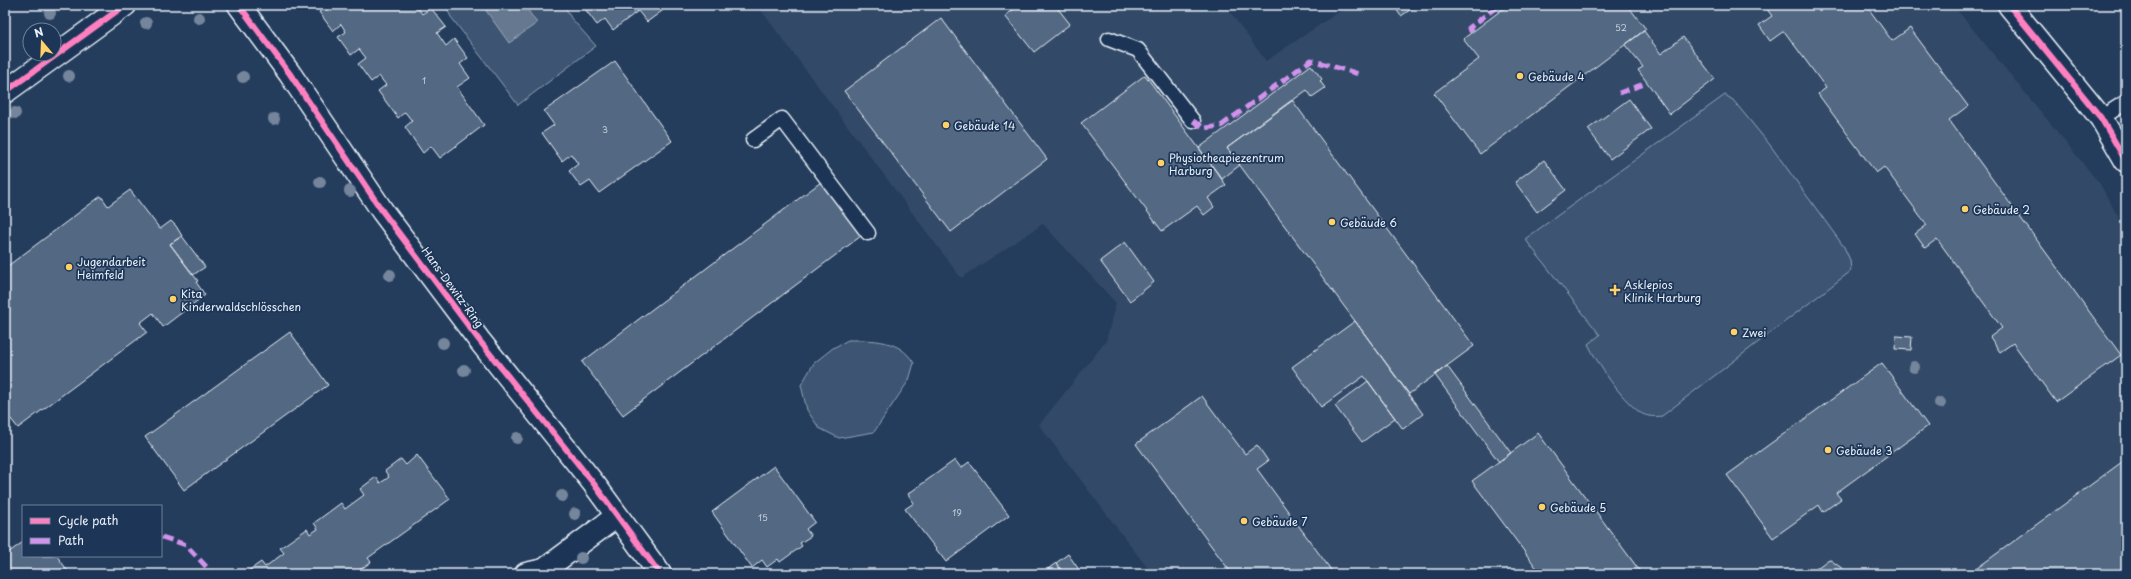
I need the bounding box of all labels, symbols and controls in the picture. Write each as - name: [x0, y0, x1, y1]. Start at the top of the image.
- house number: 52: [1615, 20, 1627, 34]
- north arrow: [22, 22, 62, 62]
- text: N: [32, 23, 46, 42]
- place label: Gebäude 4: [1528, 68, 1584, 85]
- marker: Gebäude 4: [1515, 71, 1525, 81]
- house number: 1: [422, 73, 426, 87]
- place label: Gebäude 14: [954, 117, 1015, 134]
- marker: Gebäude 14: [941, 120, 951, 130]
- house number: 3: [602, 122, 608, 136]
- place label: Physiotheapiezentrum Harburg: [1169, 149, 1284, 179]
- marker: Physiotheapiezentrum Harburg: [1156, 158, 1166, 168]
- place label: Gebäude 2: [1973, 201, 2030, 218]
- marker: Gebäude 2: [1960, 204, 1970, 214]
- place label: Gebäude 6: [1340, 214, 1397, 231]
- marker: Gebäude 6: [1327, 217, 1337, 227]
- street label: Hans-Dewitz-Ring: [418, 243, 488, 331]
- place label: Jugendarbeit Heimfeld: [77, 253, 146, 283]
- marker: Jugendarbeit Heimfeld: [64, 262, 74, 272]
- place label: Asklepios Klinik Harburg: [1624, 276, 1701, 306]
- marker: Asklepios Klinik Harburg: [1609, 284, 1621, 296]
- place label: Kita Kinderwaldschlösschen: [181, 285, 301, 315]
- marker: Kita Kinderwaldschlösschen: [168, 294, 178, 304]
- place label: Zwei: [1742, 324, 1766, 341]
- marker: Zwei: [1729, 327, 1739, 337]
- place label: Gebäude 3: [1836, 442, 1892, 459]
- marker: Gebäude 3: [1823, 445, 1833, 455]
- place label: Gebäude 5: [1550, 499, 1606, 516]
- marker: Gebäude 5: [1537, 502, 1547, 512]
- legend: [22, 505, 162, 557]
- house number: 19: [952, 505, 962, 519]
- house number: 15: [758, 510, 768, 524]
- text: Cycle path: [58, 511, 119, 529]
- place label: Gebäude 7: [1252, 513, 1307, 530]
- marker: Gebäude 7: [1239, 516, 1249, 526]
- text: Path: [58, 531, 84, 549]

